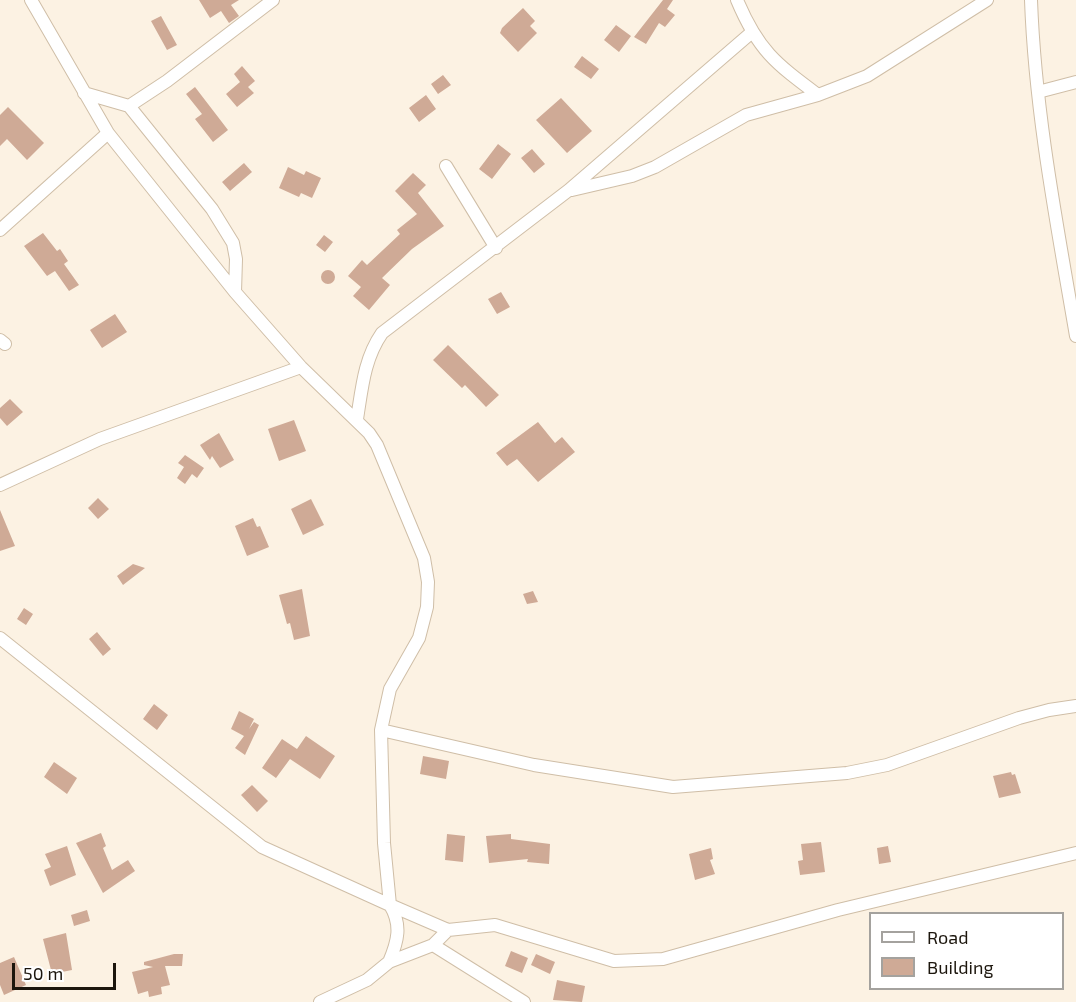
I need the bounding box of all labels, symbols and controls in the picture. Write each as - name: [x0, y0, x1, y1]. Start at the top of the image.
- legend: [869, 912, 1064, 990]
- text: Road: [927, 926, 968, 948]
- scale bar: [15, 951, 118, 989]
- text: Building: [927, 956, 994, 978]
- text: 50 m: [23, 962, 63, 984]

